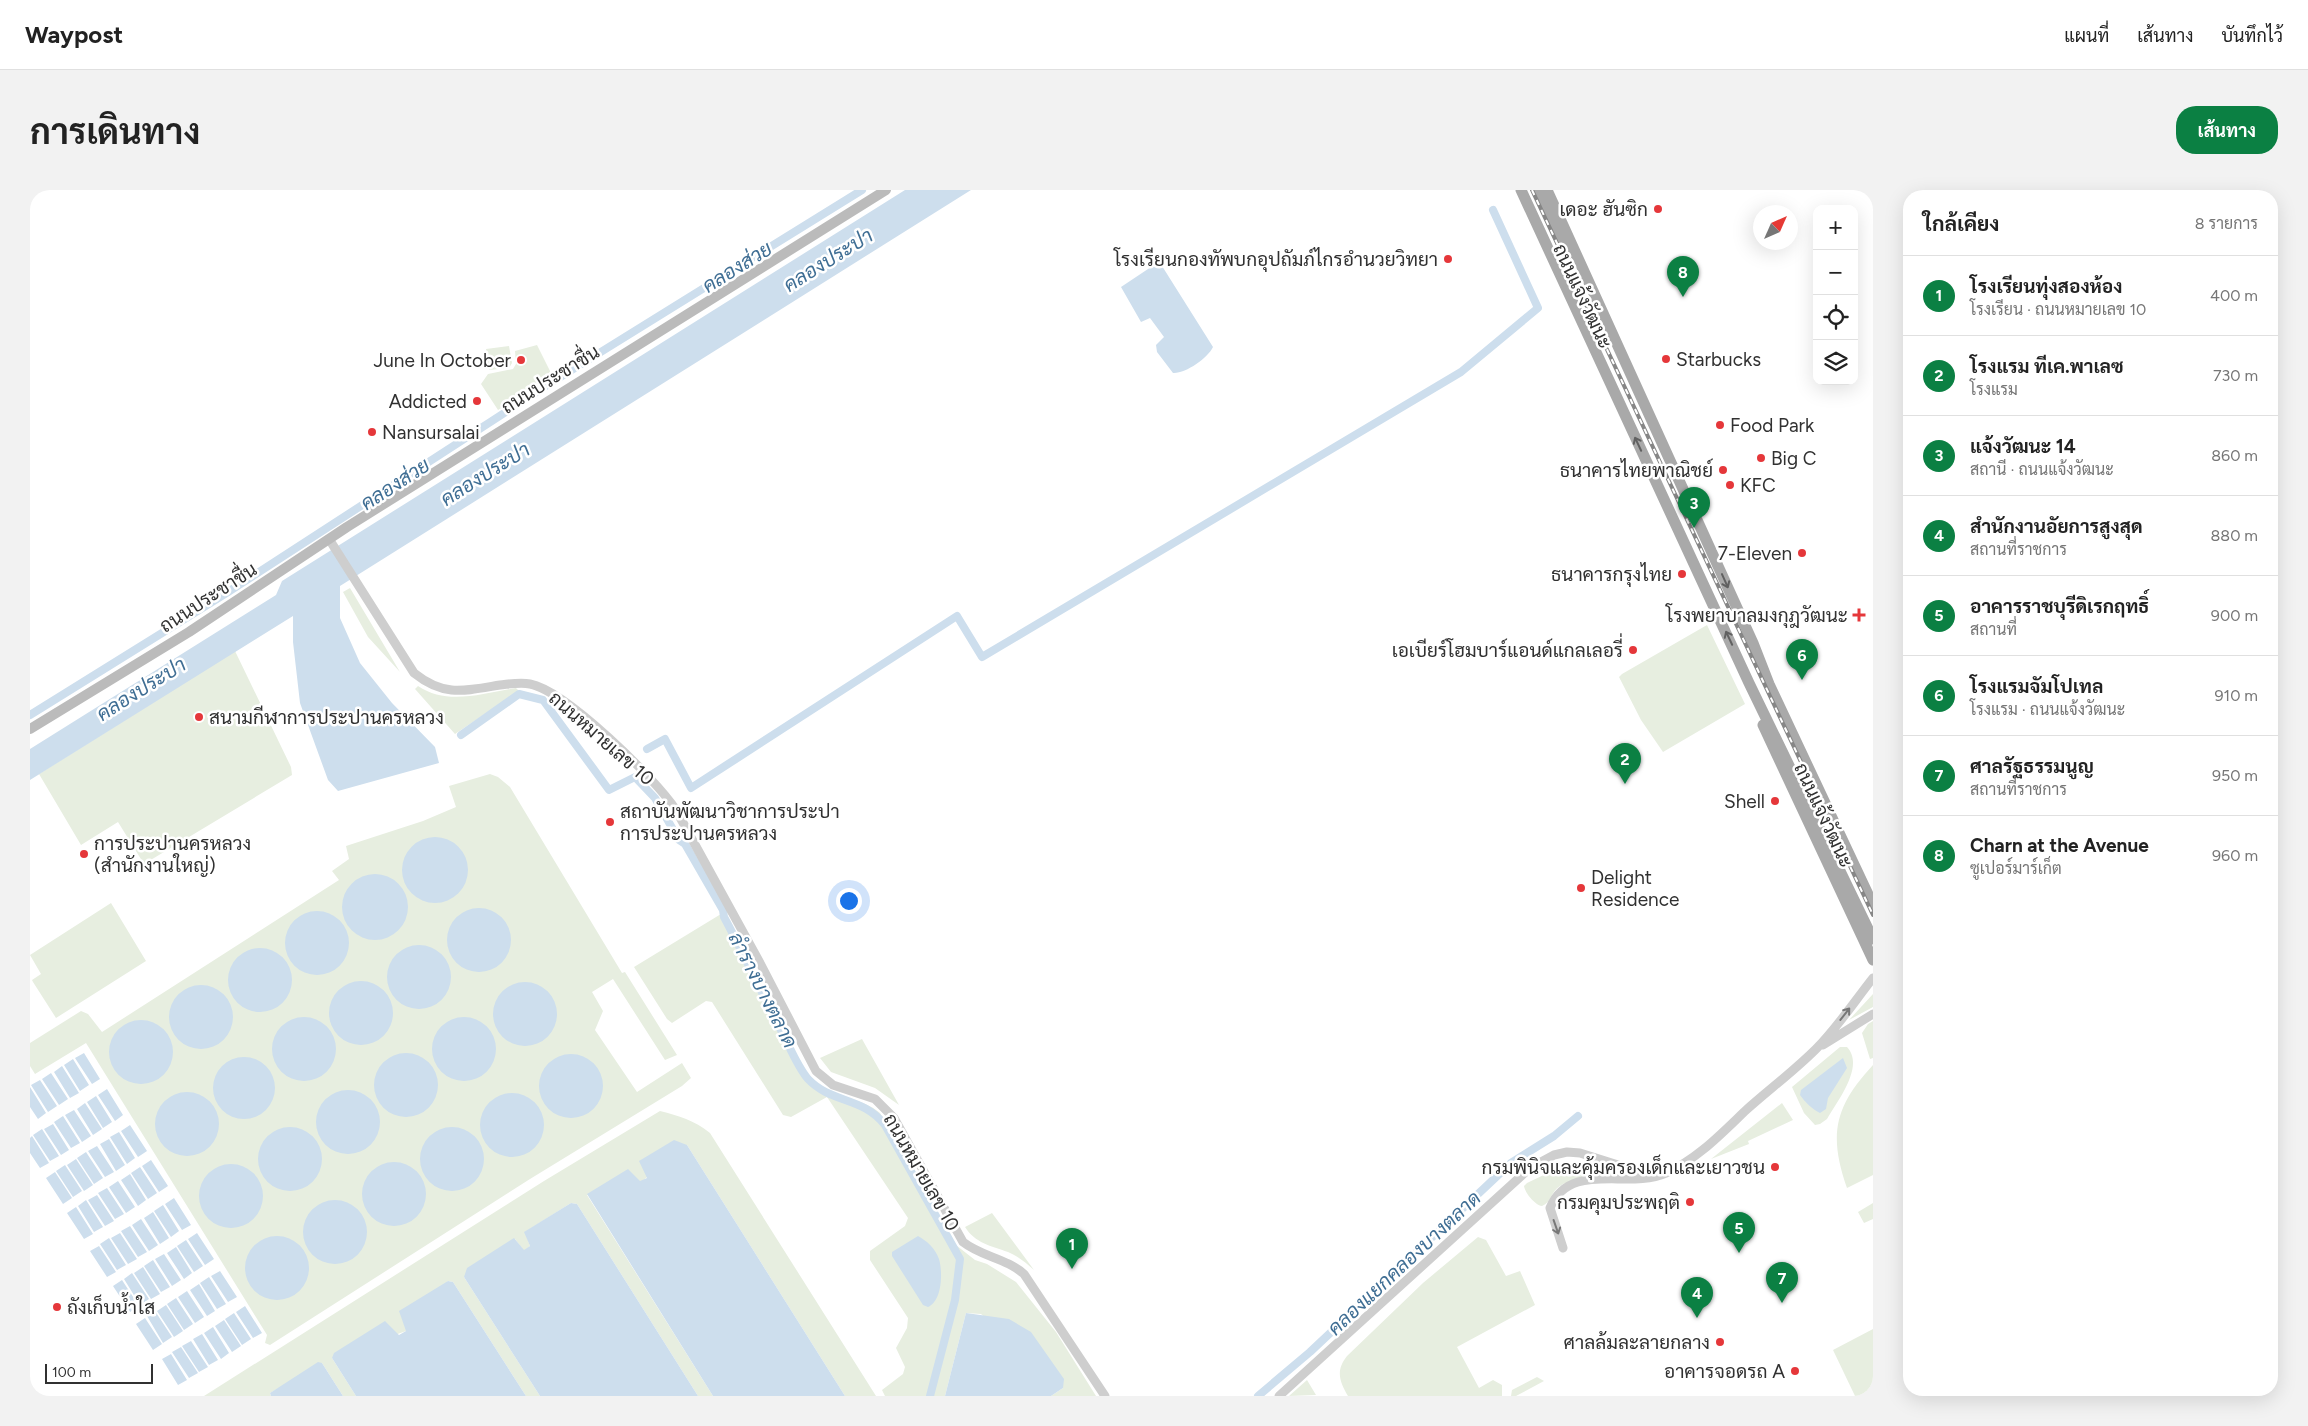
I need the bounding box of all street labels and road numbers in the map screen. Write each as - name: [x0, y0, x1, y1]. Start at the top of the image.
- street label: ถนนแจ้งวัฒนะ: [1548, 240, 1617, 352]
- street label: ถนนประชาชื่น: [494, 335, 604, 419]
- street label: ถนนประชาชื่น: [152, 552, 261, 637]
- street label: ถนนหมายเลข 10: [544, 686, 659, 790]
- street label: ถนนแจ้งวัฒนะ: [1789, 759, 1858, 871]
- street label: ถนนหมายเลข 10: [879, 1109, 965, 1235]

